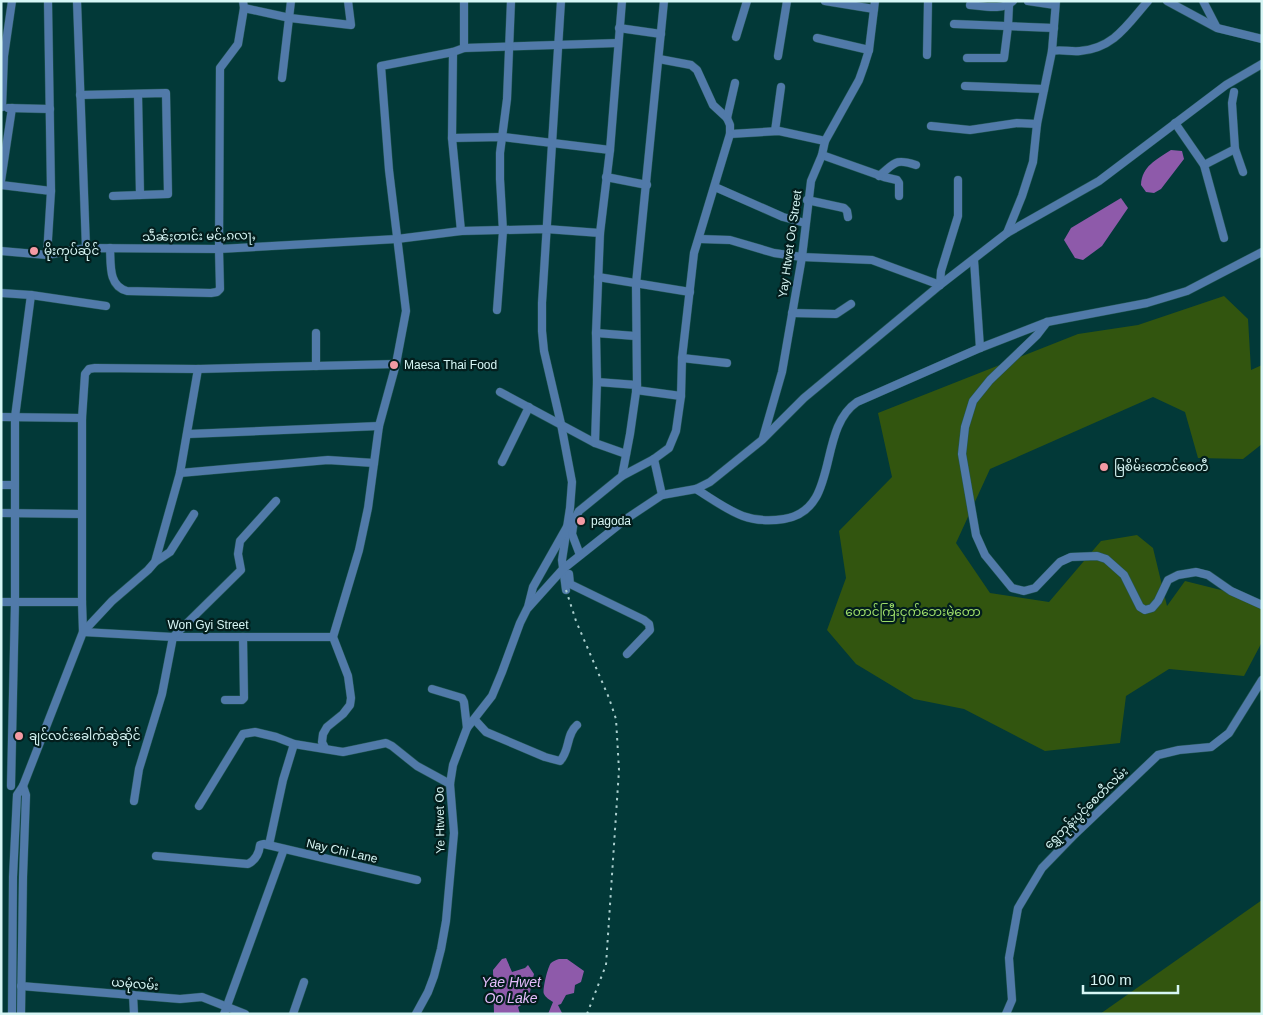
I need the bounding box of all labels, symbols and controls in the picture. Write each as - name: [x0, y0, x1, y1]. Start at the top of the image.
- street label: Yay Htwet Oo Street: [776, 189, 805, 299]
- street label: သဵၼ်ႈတၢင်း မင်ႇၵလႃႇ: [142, 226, 256, 247]
- place label: မိုးကုပ်ဆိုင်: [44, 242, 99, 261]
- marker: မိုးကုပ်ဆိုင်: [28, 245, 40, 257]
- place label: Maesa Thai Food: [404, 358, 497, 372]
- marker: Maesa Thai Food: [388, 359, 400, 371]
- place label: မြစိမ်းတောင်စေတီ: [1114, 458, 1208, 477]
- marker: မြစိမ်းတောင်စေတီ: [1098, 461, 1110, 473]
- place label: pagoda: [591, 514, 631, 528]
- marker: pagoda: [575, 515, 587, 527]
- park label: တောင်ကြီးငှက်ဘေးမဲ့တော: [845, 603, 981, 622]
- street label: Won Gyi Street: [167, 618, 249, 632]
- place label: ချင်လင်းခေါက်ဆွဲဆိုင်: [29, 727, 141, 746]
- marker: ချင်လင်းခေါက်ဆွဲဆိုင်: [13, 730, 25, 742]
- street label: ရွှေဘုန်းပွင့်စေတီလမ်း: [1040, 763, 1133, 854]
- street label: Ye Htwet Oo: [432, 786, 448, 854]
- street label: Nay Chi Lane: [305, 836, 379, 866]
- scale bar: [1083, 962, 1178, 994]
- text: 100 m: [1090, 971, 1132, 988]
- street label: ယမုံလမ်း: [111, 973, 159, 996]
- water label: Yae Hwet Oo Lake: [481, 974, 542, 1006]

